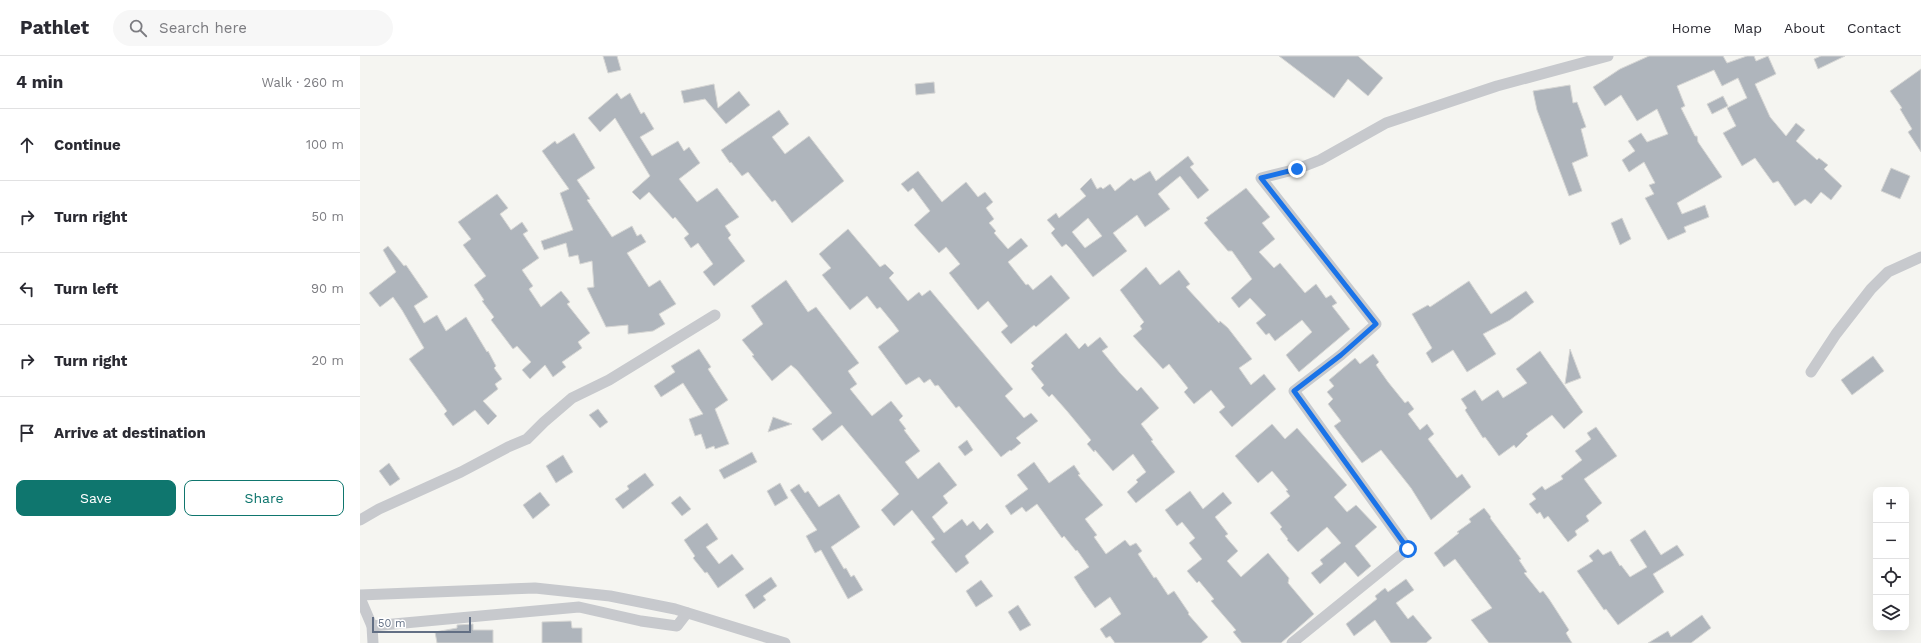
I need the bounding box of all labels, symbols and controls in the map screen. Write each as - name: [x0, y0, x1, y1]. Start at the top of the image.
- search box: [113, 10, 393, 46]
- text: Pathlet: [20, 16, 89, 39]
- icon: search: [127, 17, 149, 39]
- text: Search here: [159, 19, 247, 37]
- text: Home: [1671, 20, 1711, 36]
- text: Map: [1733, 20, 1762, 36]
- text: About: [1784, 20, 1825, 36]
- text: Contact: [1847, 20, 1901, 36]
- text: 4 min: [16, 72, 63, 92]
- text: Walk · 260 m: [261, 75, 344, 90]
- icon: ahead: [16, 134, 38, 156]
- text: Continue: [54, 136, 121, 154]
- text: 100 m: [306, 137, 344, 152]
- route end: [1288, 160, 1306, 178]
- icon: right: [16, 206, 38, 228]
- text: Turn right: [54, 208, 127, 226]
- text: 50 m: [312, 209, 344, 224]
- icon: left: [16, 278, 38, 300]
- text: Turn left: [54, 280, 118, 298]
- text: 90 m: [311, 281, 344, 296]
- icon: right: [16, 350, 38, 372]
- text: Turn right: [54, 352, 127, 370]
- text: 20 m: [312, 353, 344, 368]
- icon: arrive: [16, 422, 38, 444]
- text: Arrive at destination: [54, 424, 206, 442]
- button: Save: [16, 480, 176, 516]
- button: Share: [184, 480, 344, 516]
- map controls: [1873, 487, 1909, 631]
- button: +: [1873, 487, 1909, 523]
- button: −: [1873, 523, 1909, 559]
- route start: [1399, 540, 1417, 558]
- button: locate: [1873, 559, 1909, 595]
- button: layers: [1873, 595, 1909, 631]
- scale bar: [372, 615, 471, 634]
- text: 50 m: [378, 617, 405, 630]

